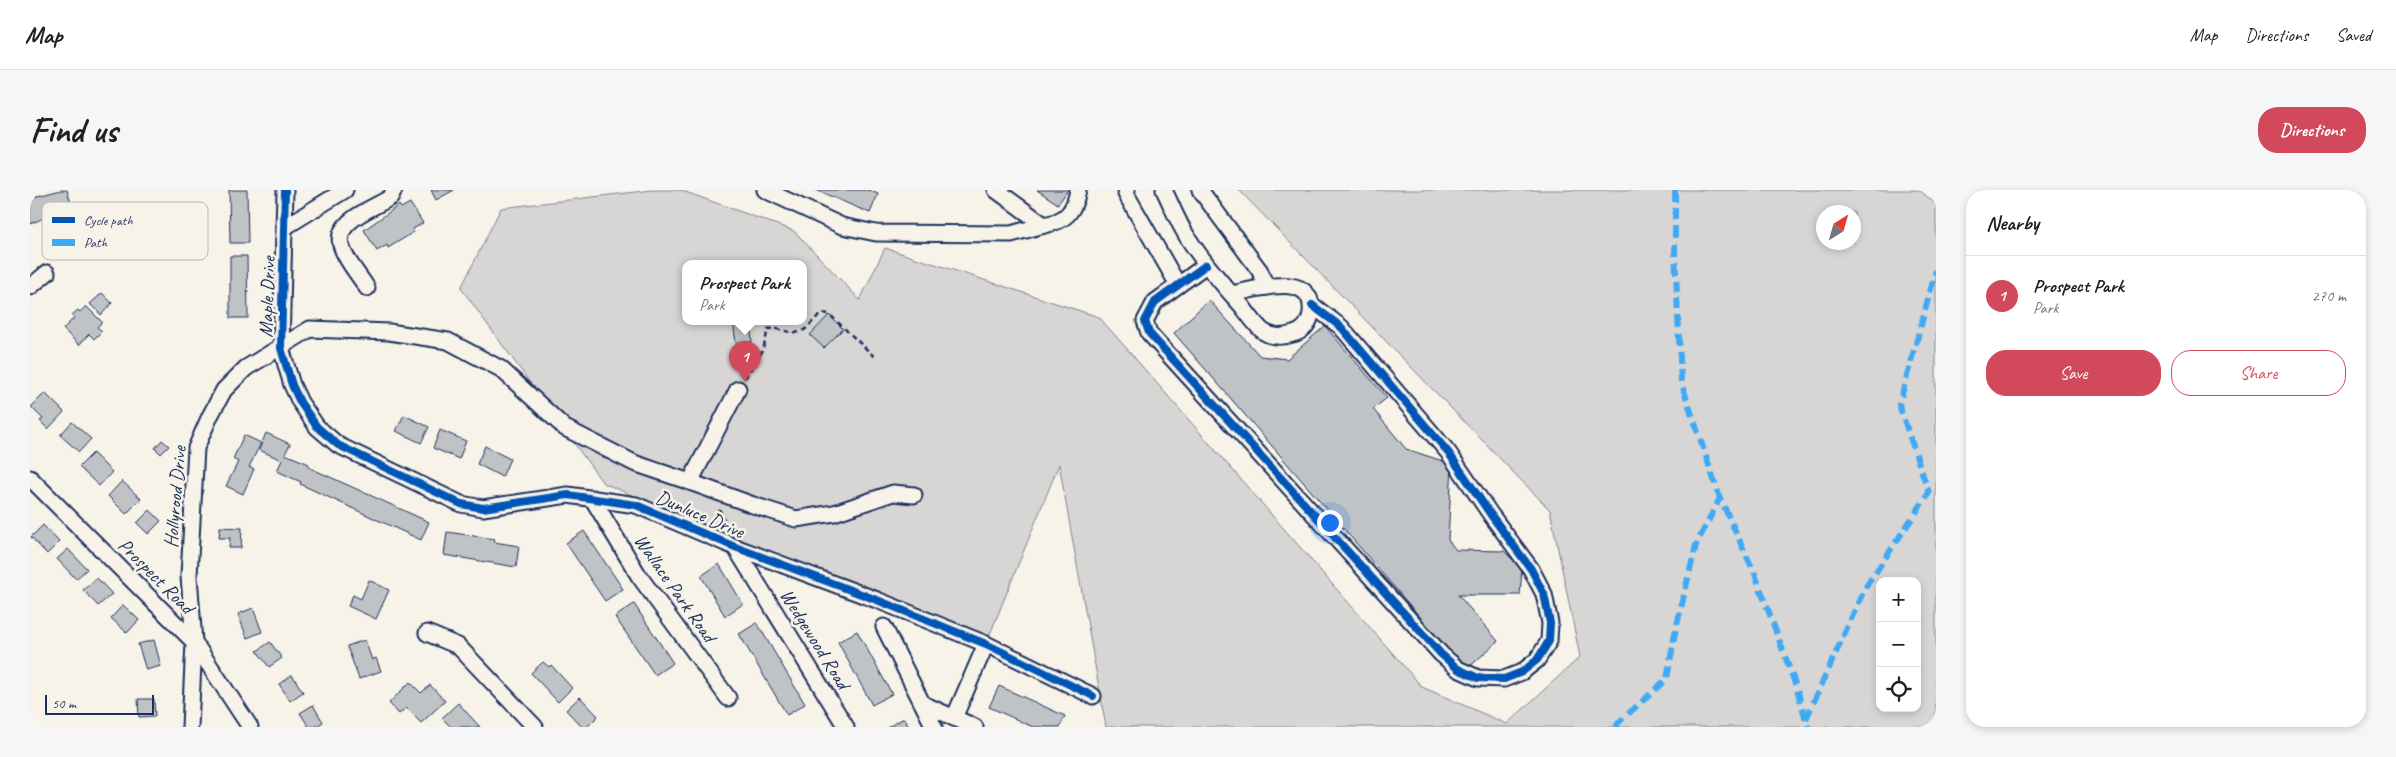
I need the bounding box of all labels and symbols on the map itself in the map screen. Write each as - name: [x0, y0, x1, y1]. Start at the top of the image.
- legend: [42, 202, 208, 260]
- north arrow: [1816, 205, 1861, 250]
- text: Cycle path: [84, 212, 133, 229]
- text: Path: [84, 234, 108, 251]
- street label: Maple Drive: [253, 255, 281, 338]
- pin: 1: [729, 341, 761, 382]
- street label: Hollyrood Drive: [158, 444, 192, 549]
- street label: Dunluce Drive: [652, 484, 749, 544]
- your location: [1317, 510, 1343, 536]
- street label: Wallace Park Road: [629, 529, 723, 649]
- street label: Prospect Road: [113, 533, 201, 621]
- street label: Wedgewood Road: [774, 584, 857, 696]
- scale bar: [45, 692, 154, 715]

